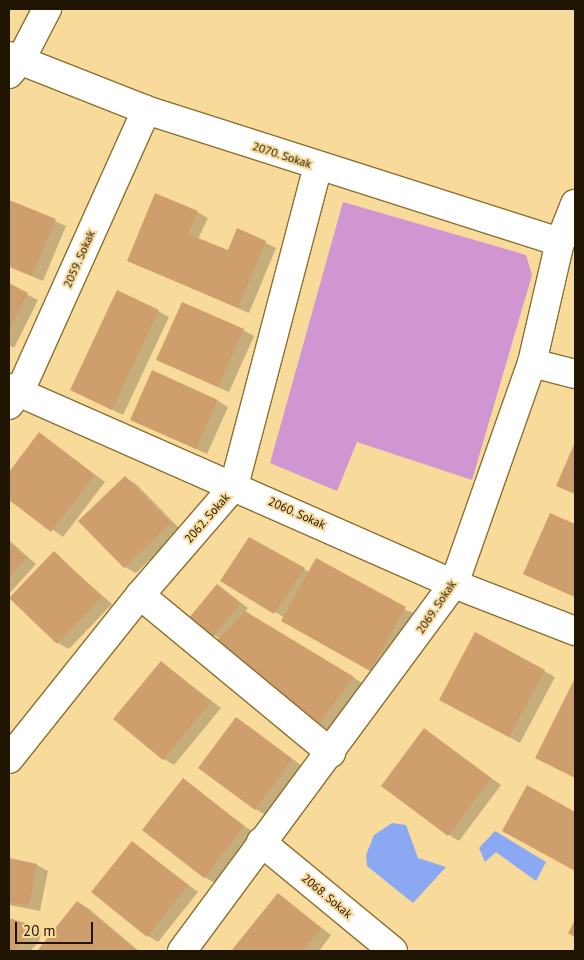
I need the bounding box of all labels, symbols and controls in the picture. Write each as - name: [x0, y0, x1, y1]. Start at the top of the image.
- street label: 2070. Sokak: [250, 139, 314, 171]
- street label: 2059. Sokak: [60, 228, 98, 290]
- street label: 2062. Sokak: [181, 490, 233, 546]
- street label: 2060. Sokak: [266, 494, 328, 532]
- street label: 2069. Sokak: [413, 577, 459, 637]
- street label: 2068. Sokak: [299, 870, 355, 922]
- scale bar: [18, 912, 95, 944]
- text: 20 m: [23, 921, 56, 940]

